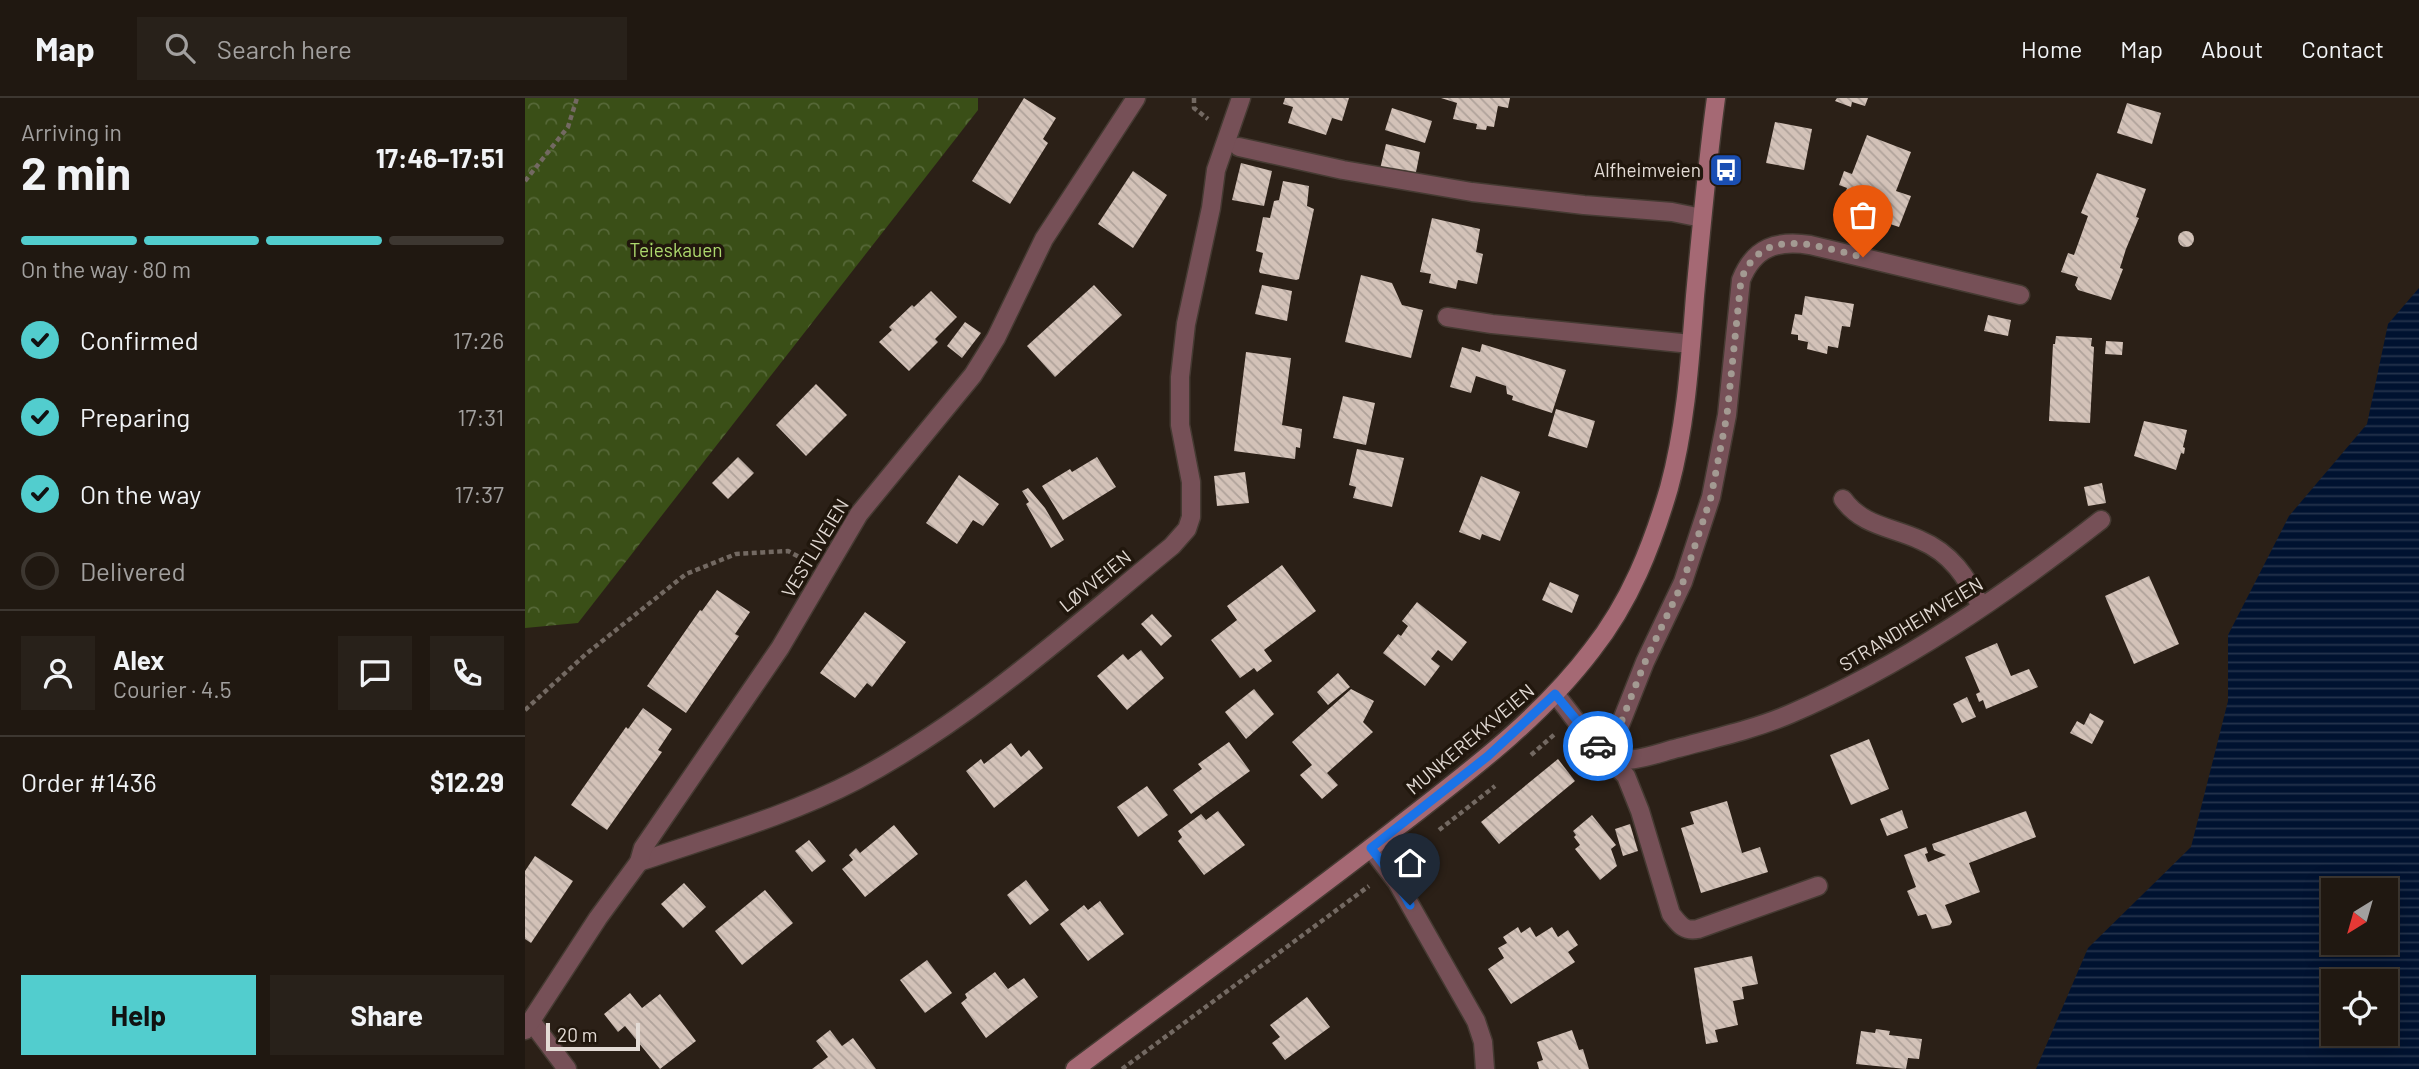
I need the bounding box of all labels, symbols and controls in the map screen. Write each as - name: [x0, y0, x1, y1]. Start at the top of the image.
- search box: [137, 17, 627, 80]
- text: Map: [35, 28, 95, 68]
- icon: search: [161, 29, 199, 67]
- text: Search here: [217, 33, 352, 64]
- text: Home: [2021, 34, 2082, 63]
- text: Map: [2120, 34, 2163, 63]
- text: About: [2201, 34, 2263, 63]
- text: Contact: [2301, 34, 2384, 63]
- text: Arriving in: [21, 118, 122, 146]
- text: 17:46–17:51: [376, 142, 504, 173]
- text: 2 min: [21, 144, 131, 199]
- bus stop icon: Alfheimveien: [1707, 151, 1745, 189]
- place label: Alfheimveien: [1594, 158, 1701, 181]
- pin: [1833, 185, 1893, 257]
- icon: bag: [1844, 196, 1882, 234]
- park label: Teieskauen: [629, 238, 723, 261]
- text: On the way · 80 m: [21, 255, 191, 283]
- icon: check: [21, 321, 59, 359]
- text: Confirmed: [80, 324, 199, 355]
- text: 17:26: [453, 326, 504, 354]
- icon: check: [21, 398, 59, 436]
- text: Preparing: [80, 401, 190, 432]
- text: 17:31: [458, 403, 504, 431]
- icon: check: [21, 475, 59, 513]
- text: On the way: [80, 478, 201, 509]
- text: 17:37: [455, 480, 504, 508]
- street label: VESTLIVEIEN: [776, 494, 853, 601]
- street label: LØVVEIEN: [1054, 545, 1135, 616]
- text: Delivered: [80, 555, 186, 586]
- street label: STRANDHEIMVEIEN: [1835, 572, 1987, 676]
- button: person: [21, 636, 95, 710]
- button: chat: [338, 636, 412, 710]
- button: phone: [430, 636, 504, 710]
- text: Alex: [113, 644, 164, 675]
- text: Courier · 4.5: [113, 675, 232, 703]
- street label: MUNKEREKKVEIEN: [1401, 678, 1538, 799]
- courier: [1563, 711, 1633, 781]
- icon: car: [1579, 727, 1617, 765]
- text: Order #1436: [21, 766, 157, 797]
- text: $12.29: [430, 766, 504, 797]
- pin: [1380, 833, 1440, 905]
- icon: home: [1391, 844, 1429, 882]
- north arrow: [2321, 878, 2397, 956]
- map controls: [2321, 878, 2398, 1046]
- button: locate: [2321, 969, 2398, 1046]
- button: Help: [21, 975, 256, 1055]
- button: Share: [270, 975, 504, 1055]
- scale bar: [546, 1020, 641, 1052]
- text: 20 m: [557, 1023, 597, 1046]

